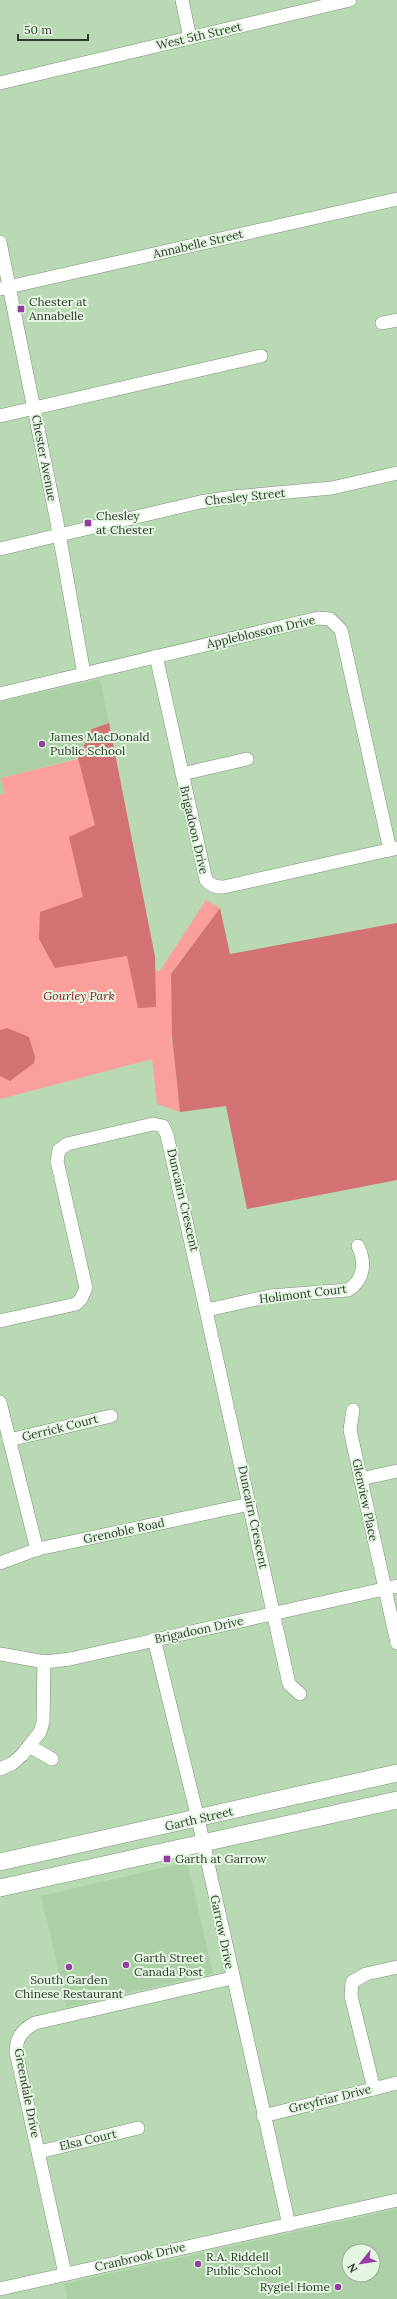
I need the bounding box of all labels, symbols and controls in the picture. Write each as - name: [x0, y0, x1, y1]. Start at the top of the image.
- scale bar: [18, 16, 88, 42]
- street label: West 5th Street: [155, 18, 243, 53]
- text: 50 m: [24, 22, 52, 37]
- street label: Annabelle Street: [150, 226, 245, 261]
- place label: Chester at Annabelle: [28, 294, 87, 323]
- marker: Chester at Annabelle: [16, 304, 26, 314]
- street label: Chester Avenue: [29, 413, 60, 503]
- street label: Chesley Street: [204, 485, 286, 508]
- place label: Chesley at Chester: [96, 508, 155, 537]
- marker: Chesley at Chester: [83, 518, 93, 528]
- street label: Appleblossom Drive: [204, 612, 317, 652]
- place label: James MacDonald Public School: [49, 729, 150, 758]
- marker: James MacDonald Public School: [37, 739, 47, 749]
- street label: Brigadoon Drive: [177, 784, 212, 876]
- park label: Gourley Park: [43, 988, 115, 1003]
- street label: Duncairn Crescent: [164, 1147, 203, 1253]
- street label: Holimont Court: [258, 1281, 348, 1306]
- street label: Gerrick Court: [20, 1411, 100, 1444]
- street label: Glenview Place: [349, 1457, 382, 1543]
- street label: Duncairn Crescent: [235, 1464, 272, 1570]
- street label: Grenoble Road: [82, 1515, 166, 1546]
- street label: Brigadoon Drive: [153, 1613, 245, 1646]
- street label: Garth Street: [163, 1803, 235, 1834]
- place label: Garth at Garrow: [175, 1851, 267, 1866]
- marker: Garth at Garrow: [162, 1854, 172, 1864]
- street label: Garrow Drive: [207, 1893, 238, 1971]
- place label: Garth Street Canada Post: [134, 1950, 204, 1979]
- marker: Garth Street Canada Post: [121, 1960, 131, 1970]
- marker: South Garden Chinese Restaurant: [64, 1962, 74, 1972]
- place label: South Garden Chinese Restaurant: [15, 1972, 124, 2001]
- street label: Greendale Drive: [11, 2047, 44, 2139]
- street label: Greyfriar Drive: [287, 2081, 373, 2116]
- street label: Elsa Court: [58, 2126, 118, 2153]
- street label: Cranbrook Drive: [93, 2239, 187, 2274]
- north arrow: [341, 2243, 381, 2283]
- place label: R.A. Riddell Public School: [206, 2249, 281, 2278]
- marker: R.A. Riddell Public School: [193, 2259, 203, 2269]
- text: N: [344, 2260, 361, 2275]
- place label: Rygiel Home: [260, 2279, 330, 2294]
- marker: Rygiel Home: [333, 2282, 343, 2292]

